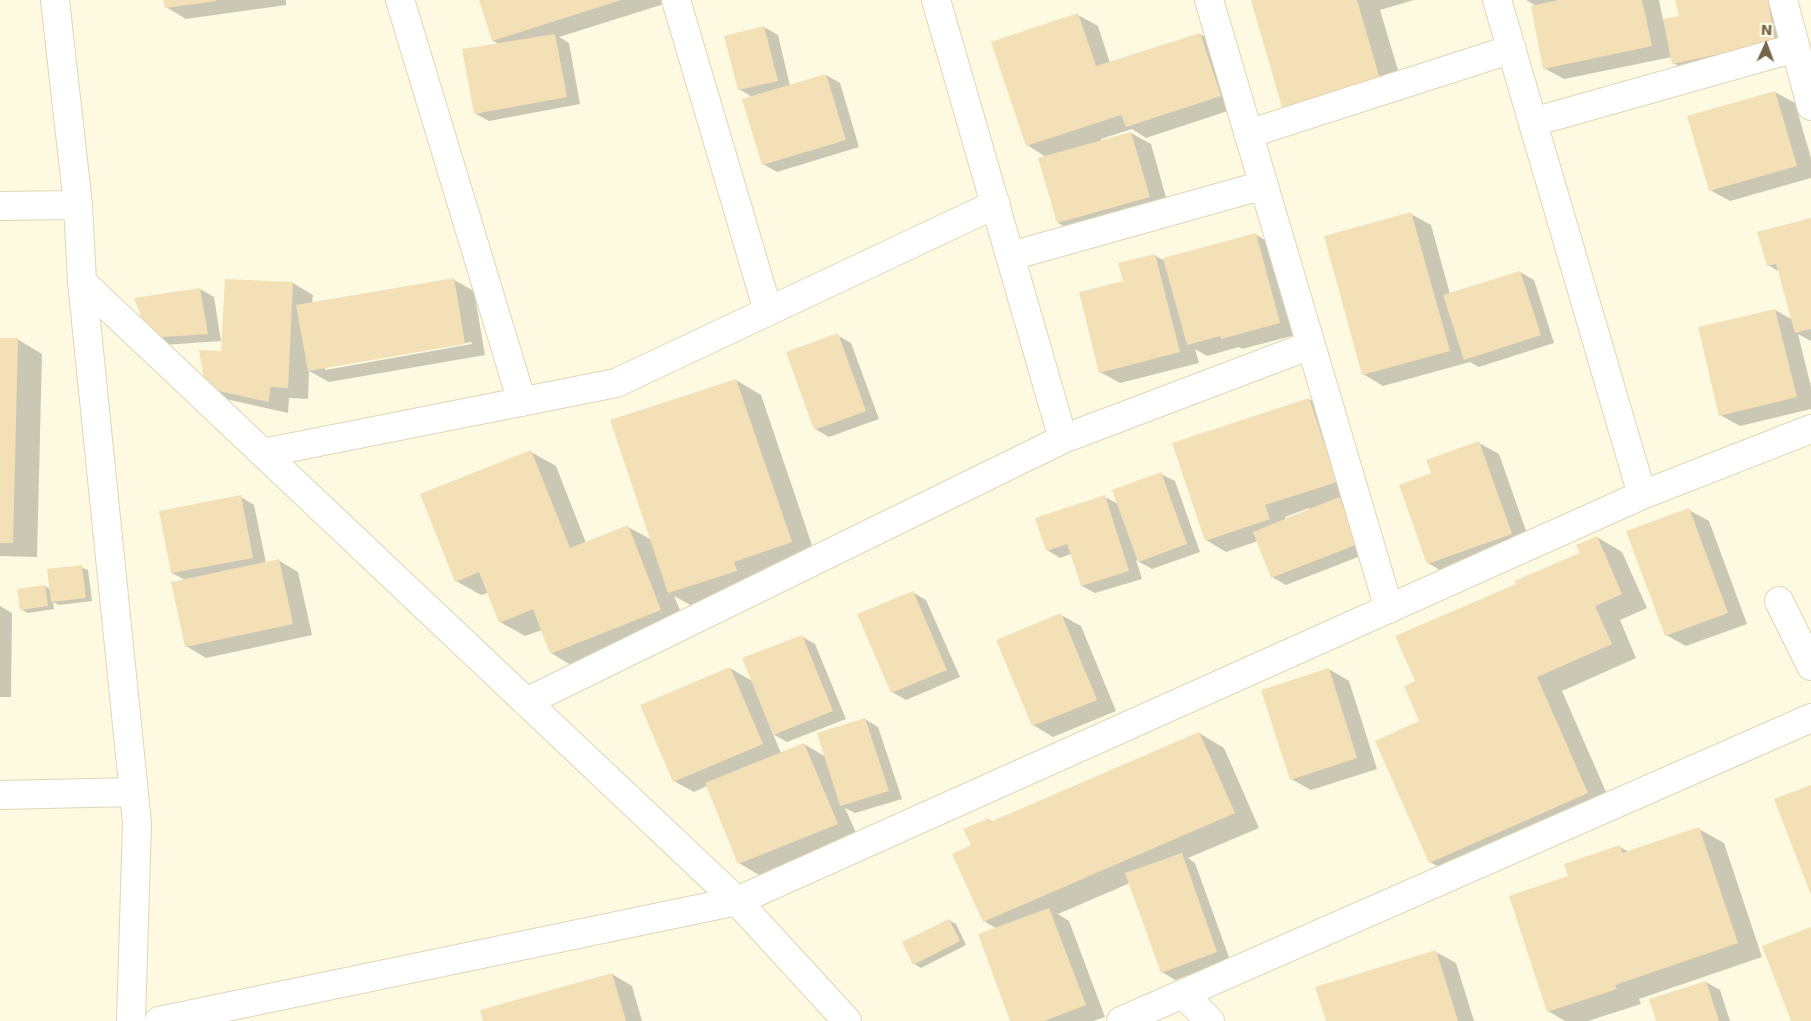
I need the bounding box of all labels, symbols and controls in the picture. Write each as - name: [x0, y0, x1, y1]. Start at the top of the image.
- north arrow: [1741, 20, 1791, 70]
- text: N: [1760, 22, 1773, 38]

